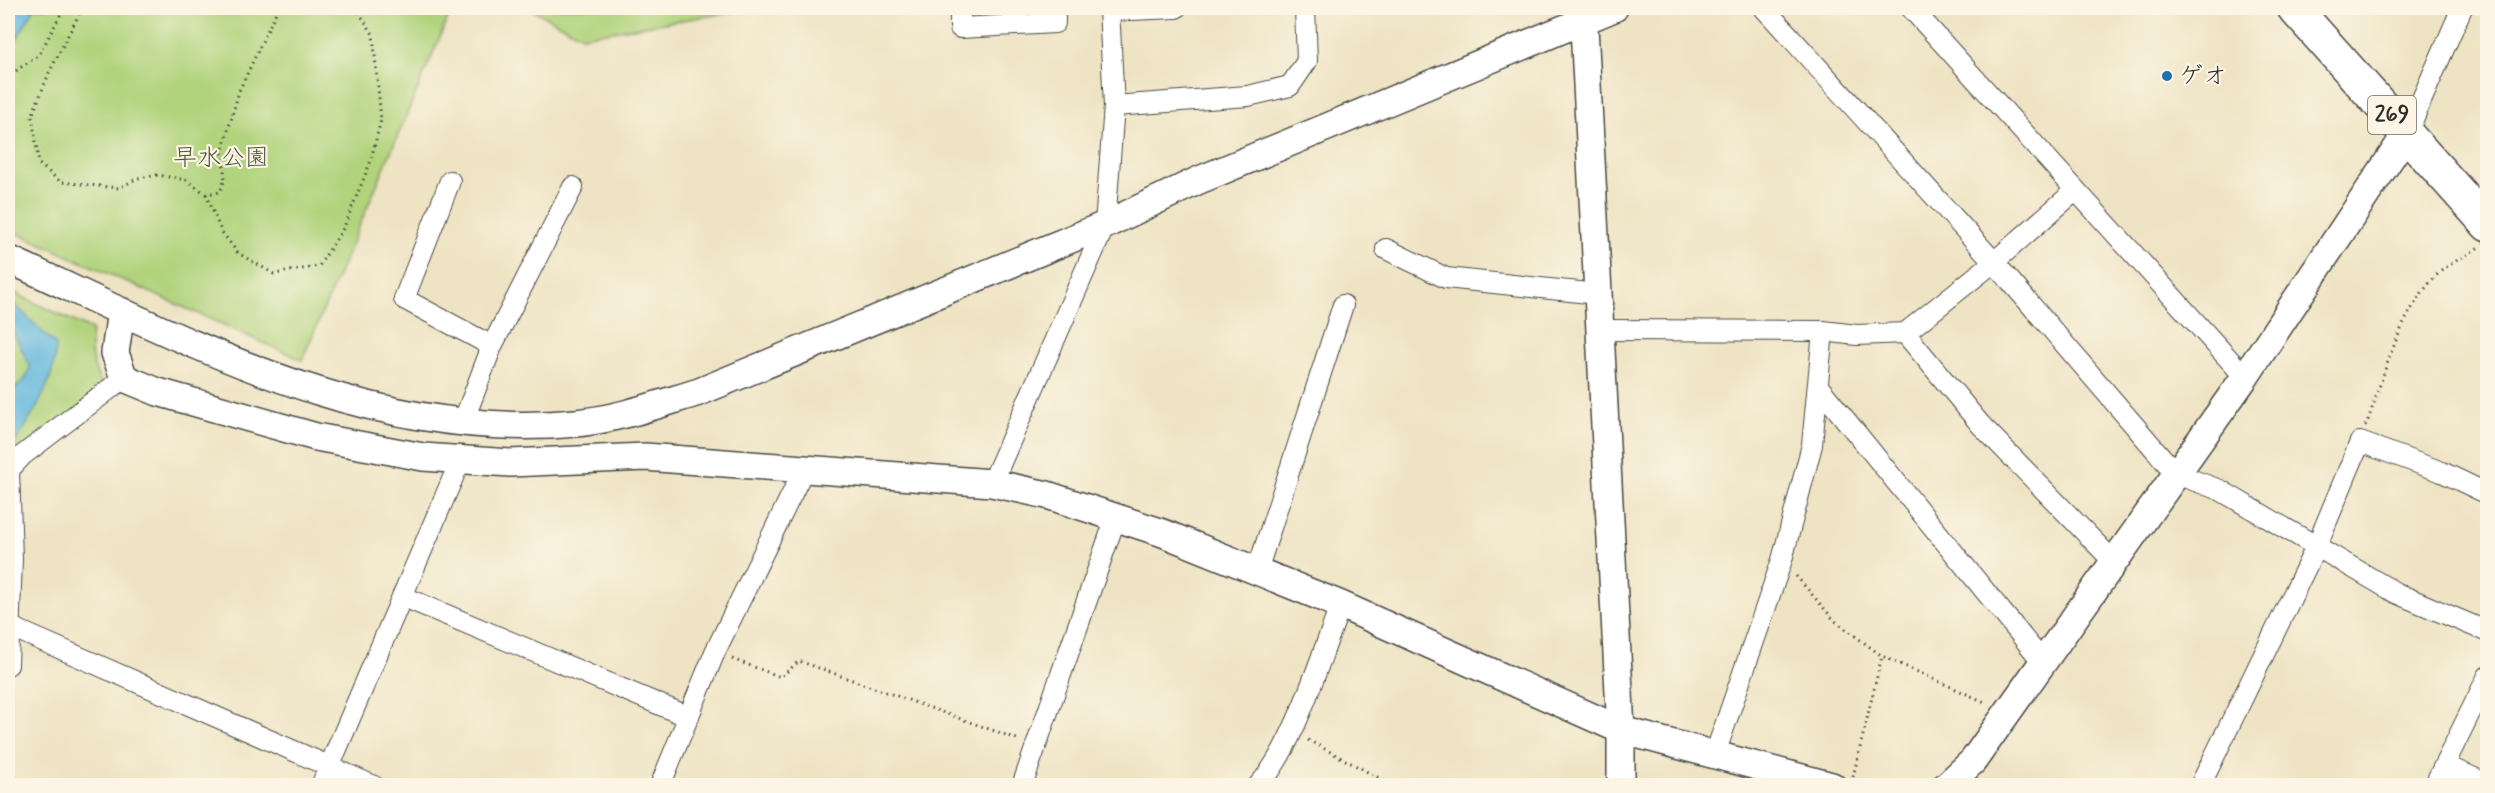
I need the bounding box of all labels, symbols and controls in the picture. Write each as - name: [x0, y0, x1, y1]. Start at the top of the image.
- place label: ゲオ: [2179, 61, 2227, 92]
- marker: ゲオ: [2160, 69, 2174, 83]
- road number: 269: [2368, 96, 2416, 134]
- park label: 早水公園: [173, 143, 269, 174]

